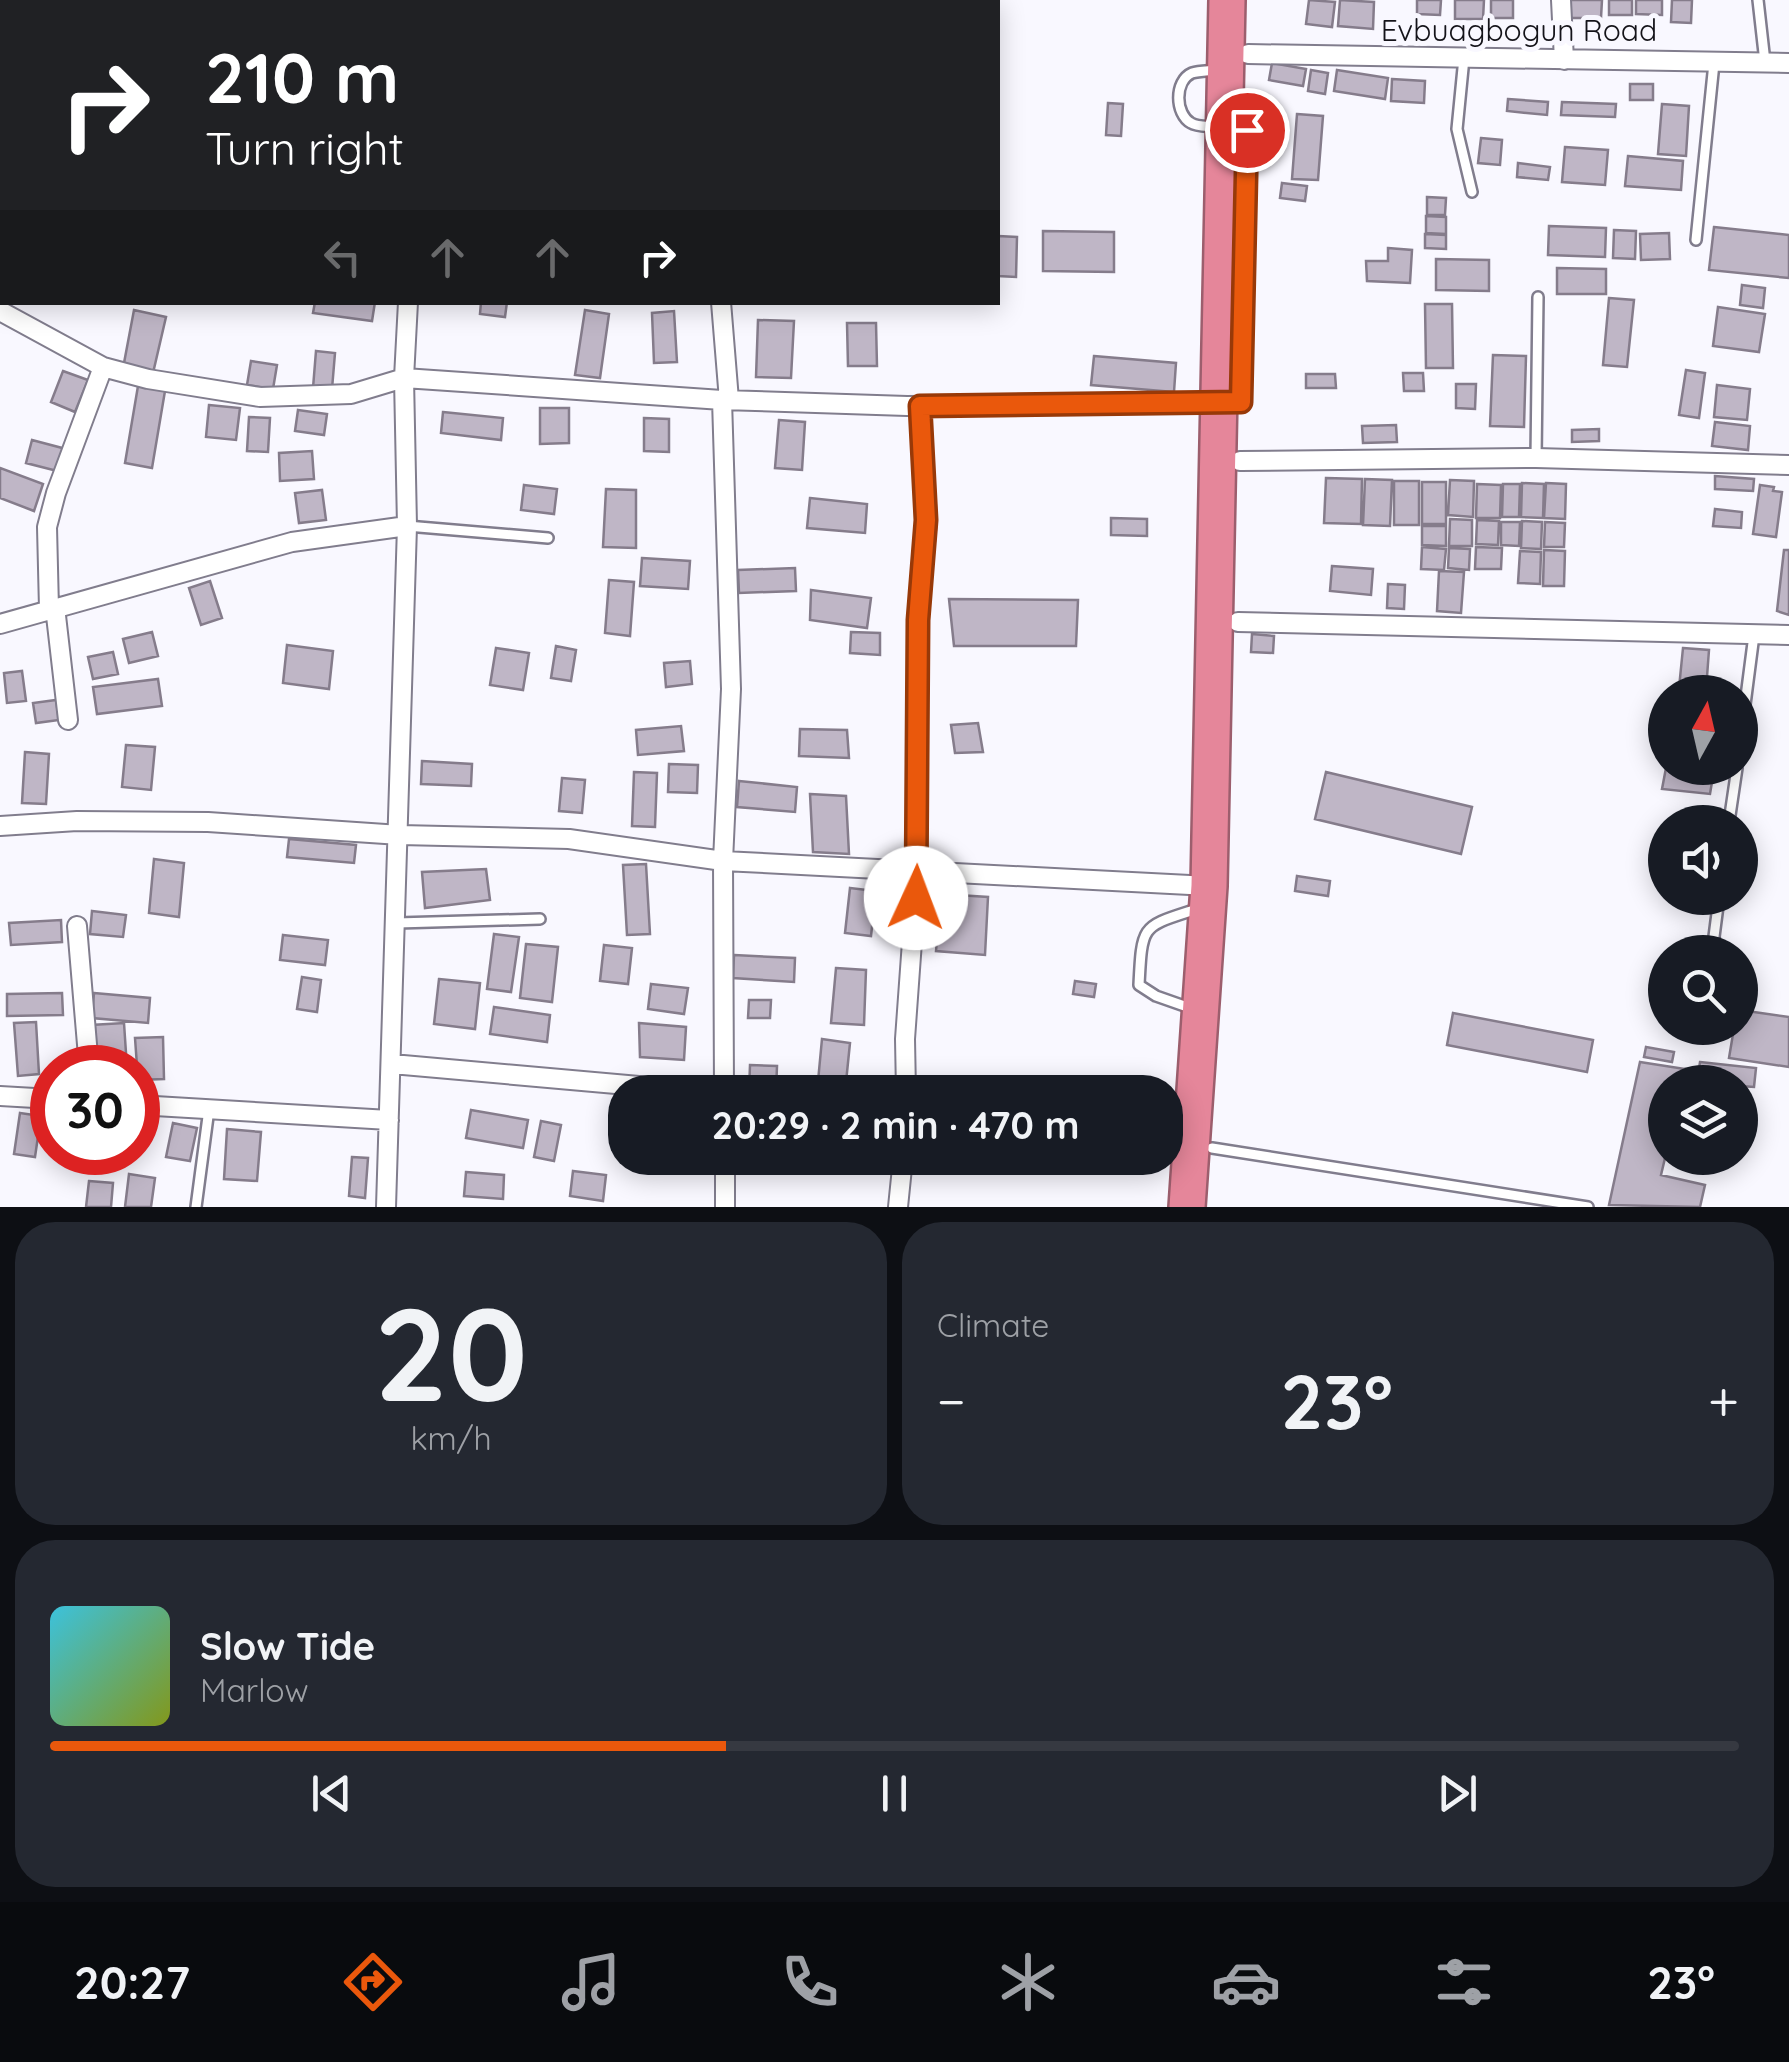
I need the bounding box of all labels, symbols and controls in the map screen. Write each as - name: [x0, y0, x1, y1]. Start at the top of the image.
- street label: Evbuagbogun Road: [1381, 11, 1657, 49]
- text: 210 m: [205, 33, 399, 121]
- icon: right: [40, 40, 170, 170]
- pin: [1205, 88, 1290, 173]
- icon: arrive: [1220, 103, 1275, 158]
- text: Turn right: [205, 120, 404, 176]
- icon: left: [315, 230, 370, 285]
- icon: ahead: [420, 230, 475, 285]
- icon: ahead: [525, 230, 580, 285]
- icon: right: [630, 230, 685, 285]
- north arrow: [1648, 675, 1758, 785]
- map controls: [1648, 675, 1758, 1175]
- button: sound: [1648, 805, 1758, 915]
- position arrow: [864, 846, 968, 950]
- button: search: [1648, 935, 1758, 1045]
- speed limit sign: 30: [30, 1045, 160, 1175]
- button: layers: [1648, 1065, 1758, 1175]
- text: 20:29 · 2 min · 470 m: [712, 1101, 1079, 1149]
- text: 20: [374, 1271, 528, 1434]
- text: Climate: [937, 1305, 1049, 1345]
- text: 23°: [1281, 1354, 1393, 1448]
- text: −: [937, 1366, 966, 1435]
- text: +: [1708, 1366, 1739, 1435]
- text: km/h: [410, 1418, 492, 1458]
- text: Slow Tide: [200, 1622, 375, 1670]
- text: Marlow: [200, 1670, 309, 1710]
- icon: previous: [304, 1766, 359, 1821]
- icon: pause: [867, 1766, 922, 1821]
- icon: next: [1430, 1766, 1485, 1821]
- icon: directions: [338, 1947, 408, 2017]
- icon: music: [556, 1947, 626, 2017]
- icon: phone: [775, 1947, 845, 2017]
- icon: climate: [993, 1947, 1063, 2017]
- icon: car: [1211, 1947, 1281, 2017]
- icon: filters: [1429, 1947, 1499, 2017]
- text: 20:27: [74, 1954, 190, 2010]
- text: 23°: [1647, 1954, 1715, 2010]

